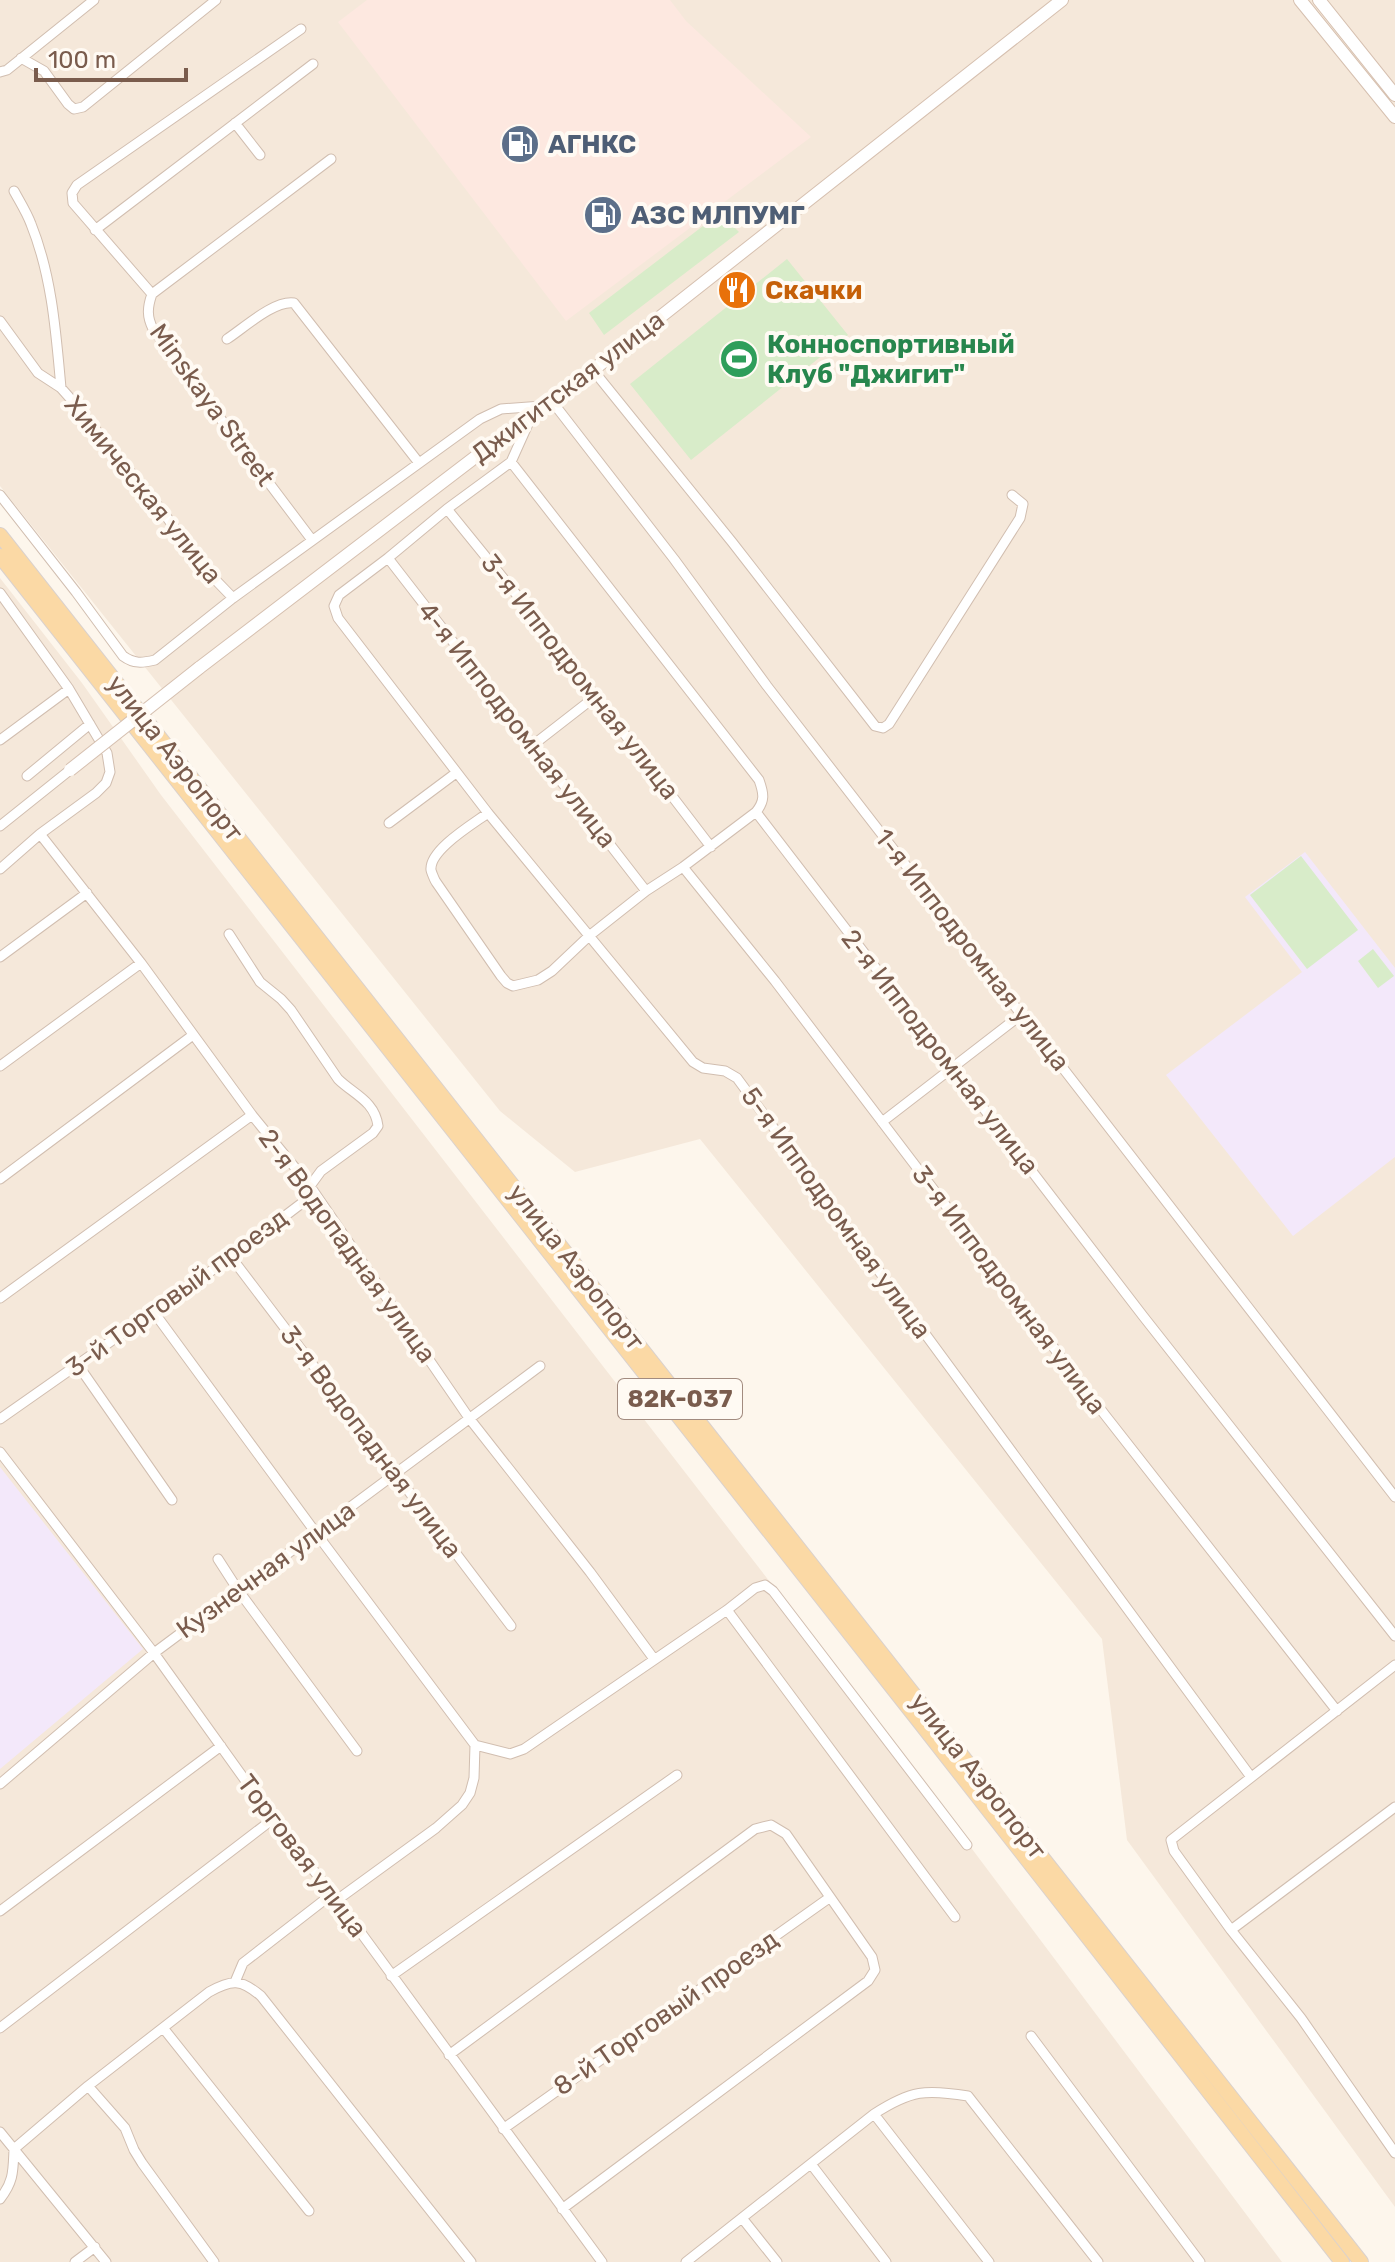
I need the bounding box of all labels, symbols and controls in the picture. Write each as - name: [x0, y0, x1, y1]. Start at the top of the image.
- scale bar: [36, 32, 186, 82]
- text: 100 m: [48, 46, 116, 74]
- fuel station icon: АГНКС: [499, 123, 541, 165]
- place label: АГНКС: [548, 129, 636, 160]
- fuel station icon: АЗС МЛПУМГ: [582, 194, 624, 236]
- place label: АЗС МЛПУМГ: [631, 200, 805, 231]
- restaurant icon: Скачки: [716, 269, 758, 311]
- place label: Скачки: [765, 275, 862, 306]
- street label: Джигитская улица: [466, 304, 670, 470]
- street label: Minskaya Street: [143, 318, 281, 492]
- place label: Конноспортивный Клуб "Джигит": [767, 329, 1015, 390]
- sports icon: Конноспортивный Клуб "Джигит": [718, 338, 760, 380]
- street label: Химическая улица: [58, 390, 228, 590]
- street label: 3-я Ипподромная улица: [475, 548, 685, 806]
- street label: 4-я Ипподромная улица: [411, 596, 623, 854]
- street label: улица Аэропорт: [100, 669, 250, 847]
- street label: 1-я Ипподромная улица: [868, 823, 1076, 1077]
- street label: 2-я Ипподромная улица: [835, 923, 1045, 1181]
- street label: 5-я Ипподромная улица: [734, 1081, 938, 1345]
- street label: 2-я Водопадная улица: [252, 1123, 442, 1369]
- street label: 3-я Ипподромная улица: [905, 1160, 1113, 1420]
- street label: улица Аэропорт: [501, 1178, 651, 1356]
- street label: 3-й Торговый проезд: [60, 1202, 294, 1384]
- street label: 3-я Водопадная улица: [274, 1320, 468, 1564]
- road number: 82К-037: [618, 1379, 742, 1419]
- street label: Кузнечная улица: [171, 1495, 361, 1645]
- street label: улица Аэропорт: [903, 1687, 1053, 1865]
- street label: Торговая улица: [231, 1769, 373, 1943]
- street label: 8-й Торговый проезд: [548, 1924, 784, 2102]

